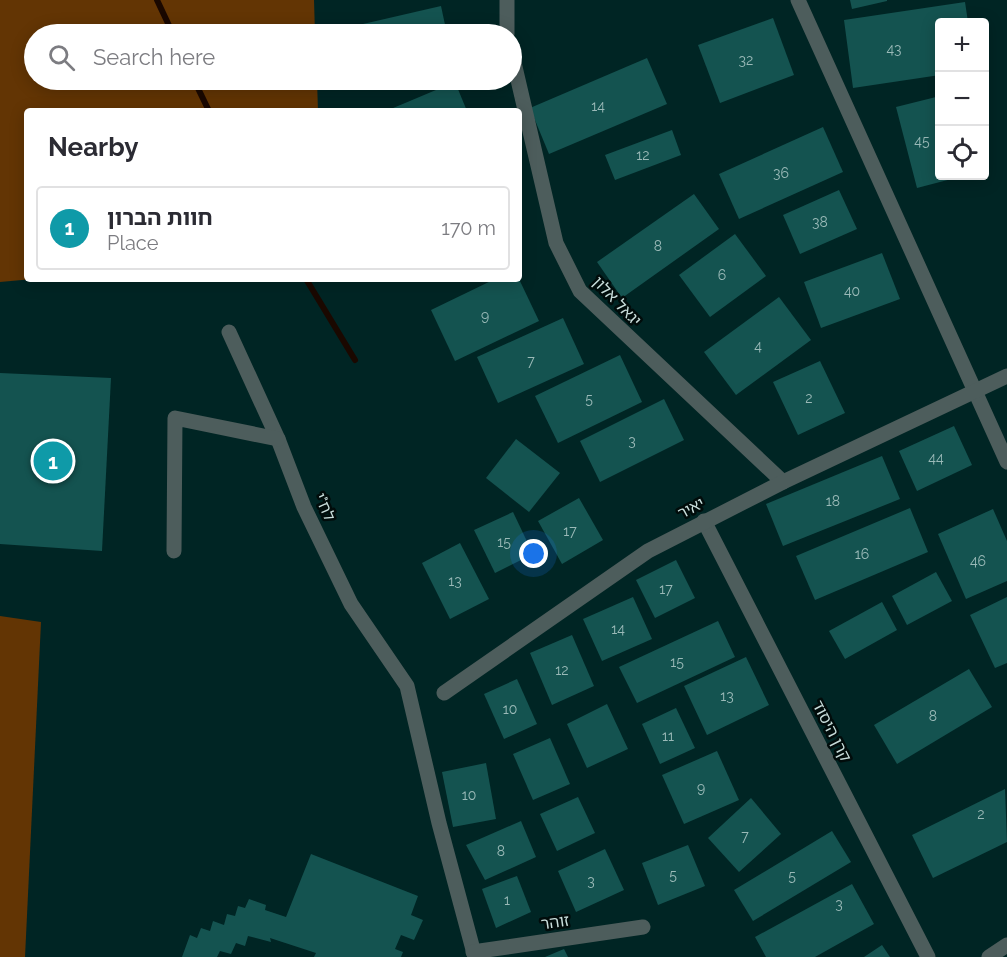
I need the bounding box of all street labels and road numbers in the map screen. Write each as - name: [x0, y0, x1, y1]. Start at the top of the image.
- street label: יגאל אלון: [589, 272, 645, 330]
- street label: לח"י: [311, 490, 339, 524]
- street label: יאיר: [674, 493, 708, 523]
- street label: קרן היסוד: [809, 697, 855, 765]
- street label: זוהר: [540, 911, 570, 933]

